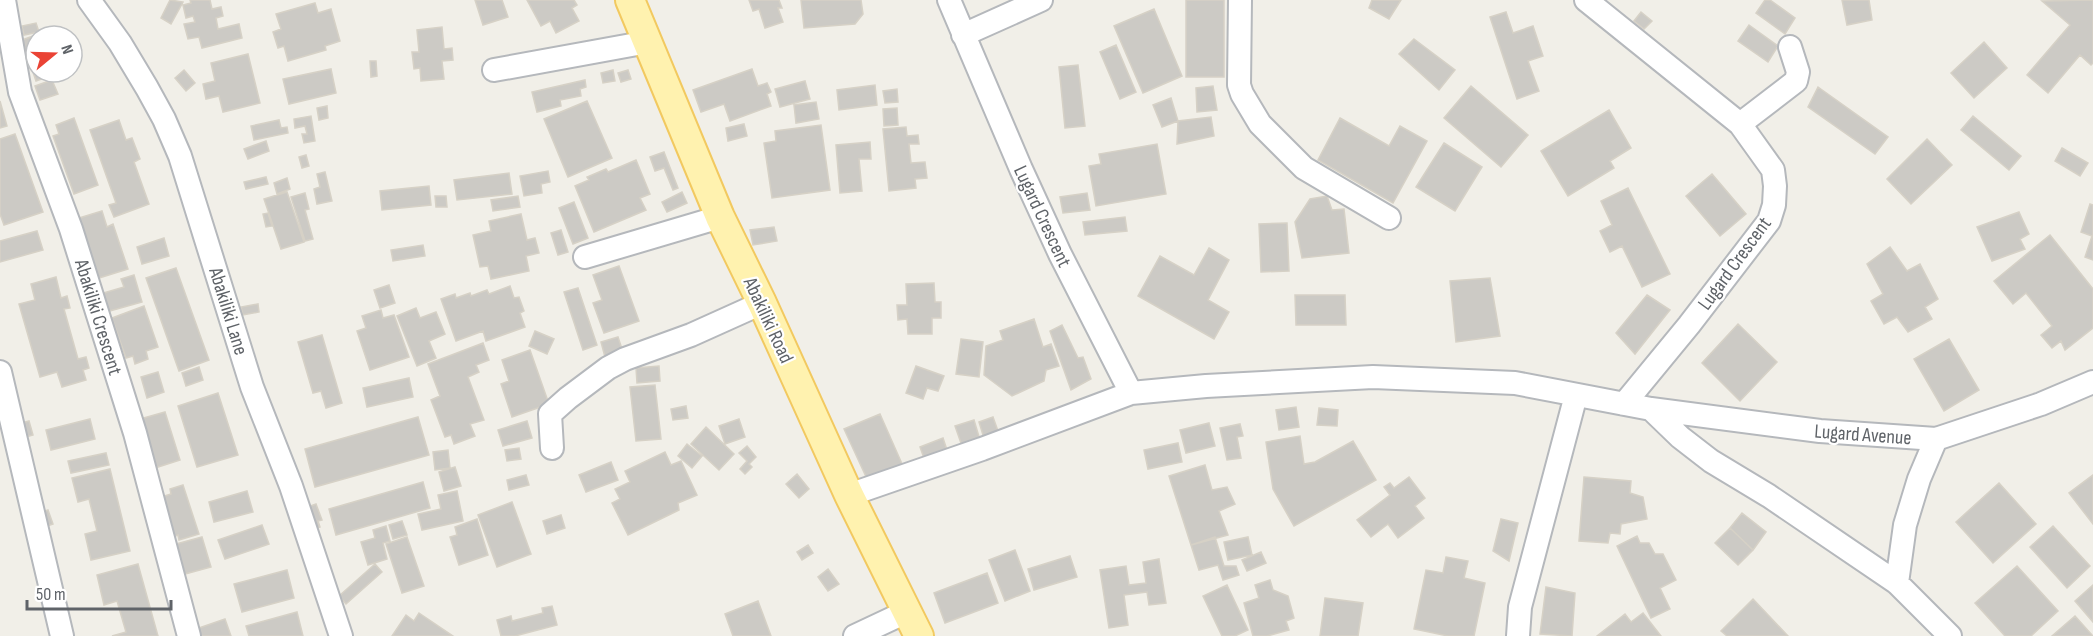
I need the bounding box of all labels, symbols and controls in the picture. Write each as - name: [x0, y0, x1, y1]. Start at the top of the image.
- north arrow: [24, 24, 84, 84]
- text: N: [56, 42, 77, 57]
- street label: Lugard Crescent: [1008, 162, 1076, 271]
- street label: Lugard Crescent: [1693, 212, 1777, 315]
- street label: Abakiliki Crescent: [69, 256, 127, 378]
- street label: Abakiliki Lane: [203, 264, 253, 358]
- street label: Abakiliki Road: [737, 273, 798, 367]
- street label: Lugard Avenue: [1814, 420, 1912, 450]
- scale bar: [27, 573, 171, 611]
- text: 50 m: [36, 584, 66, 605]

